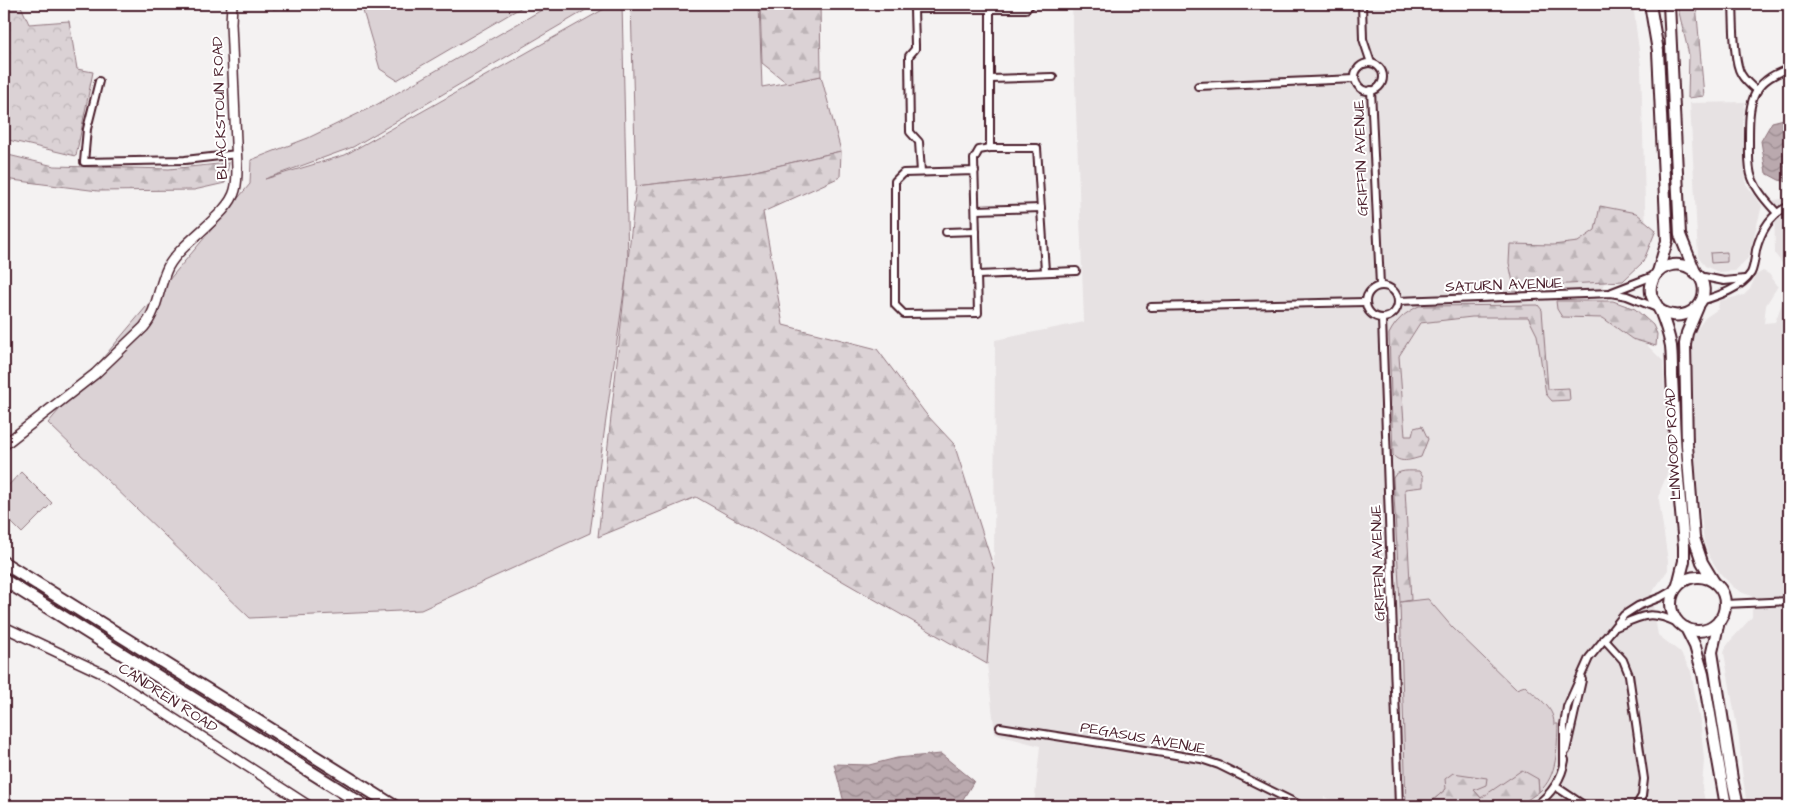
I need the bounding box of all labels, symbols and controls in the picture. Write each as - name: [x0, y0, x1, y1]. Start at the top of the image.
- street label: BLACKSTOUN ROAD: [207, 36, 233, 180]
- street label: GRIFFIN AVENUE: [1348, 99, 1374, 217]
- street label: SATURN AVENUE: [1445, 272, 1563, 298]
- street label: LINWOOD ROAD: [1660, 387, 1686, 501]
- street label: GRIFFIN AVENUE: [1365, 504, 1391, 622]
- street label: CANDREN ROAD: [114, 658, 222, 738]
- street label: PEGASUS AVENUE: [1079, 717, 1207, 759]

